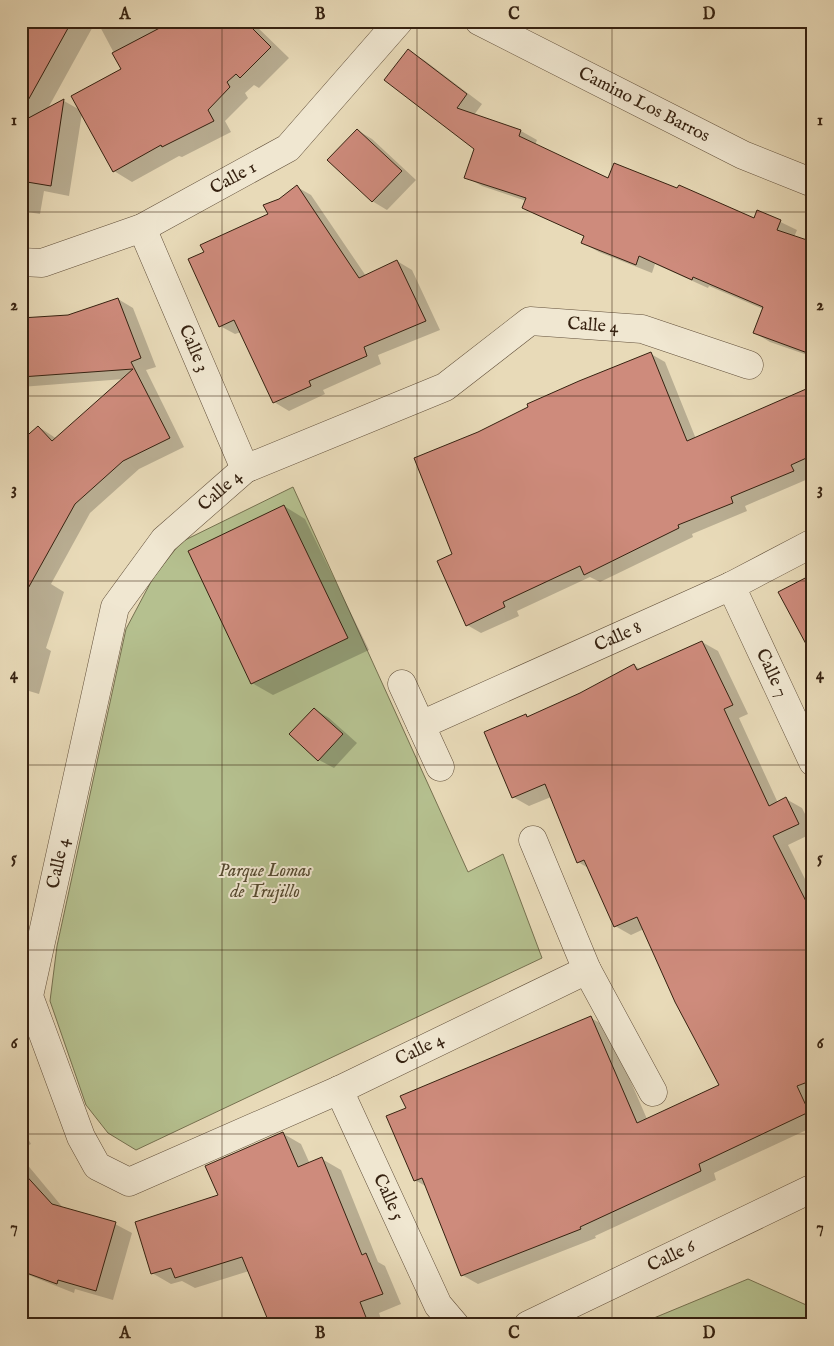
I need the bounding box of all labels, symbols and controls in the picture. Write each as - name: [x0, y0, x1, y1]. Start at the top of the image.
- text: A: [119, 5, 132, 25]
- text: B: [315, 5, 326, 25]
- text: C: [508, 5, 520, 25]
- text: D: [703, 5, 716, 25]
- street label: Camino Los Barros: [574, 62, 714, 148]
- text: 1: [11, 111, 17, 131]
- text: 1: [817, 111, 823, 131]
- street label: Calle 1: [206, 156, 260, 200]
- text: 2: [10, 296, 18, 316]
- text: 2: [816, 296, 824, 316]
- street label: Calle 4: [567, 312, 620, 339]
- street label: Calle 3: [173, 321, 214, 376]
- street label: Calle 4: [193, 465, 247, 516]
- text: 3: [11, 480, 17, 500]
- text: 3: [817, 480, 823, 500]
- street label: Calle 8: [591, 616, 645, 657]
- street label: Calle 7: [750, 645, 793, 701]
- text: 4: [10, 665, 19, 685]
- text: 4: [816, 665, 825, 685]
- street label: Calle 4: [42, 835, 75, 891]
- text: 5: [11, 849, 17, 869]
- text: 5: [817, 849, 823, 869]
- park label: Parque Lomas de Trujillo: [219, 860, 312, 904]
- street label: Calle 4: [392, 1028, 448, 1072]
- text: 6: [11, 1034, 19, 1054]
- text: 6: [817, 1034, 825, 1054]
- street label: Calle 5: [368, 1170, 409, 1225]
- text: 7: [10, 1218, 18, 1238]
- text: 7: [816, 1218, 824, 1238]
- street label: Calle 6: [644, 1235, 699, 1277]
- text: A: [119, 1324, 132, 1344]
- text: B: [315, 1324, 326, 1344]
- text: C: [508, 1324, 520, 1344]
- text: D: [703, 1324, 716, 1344]

